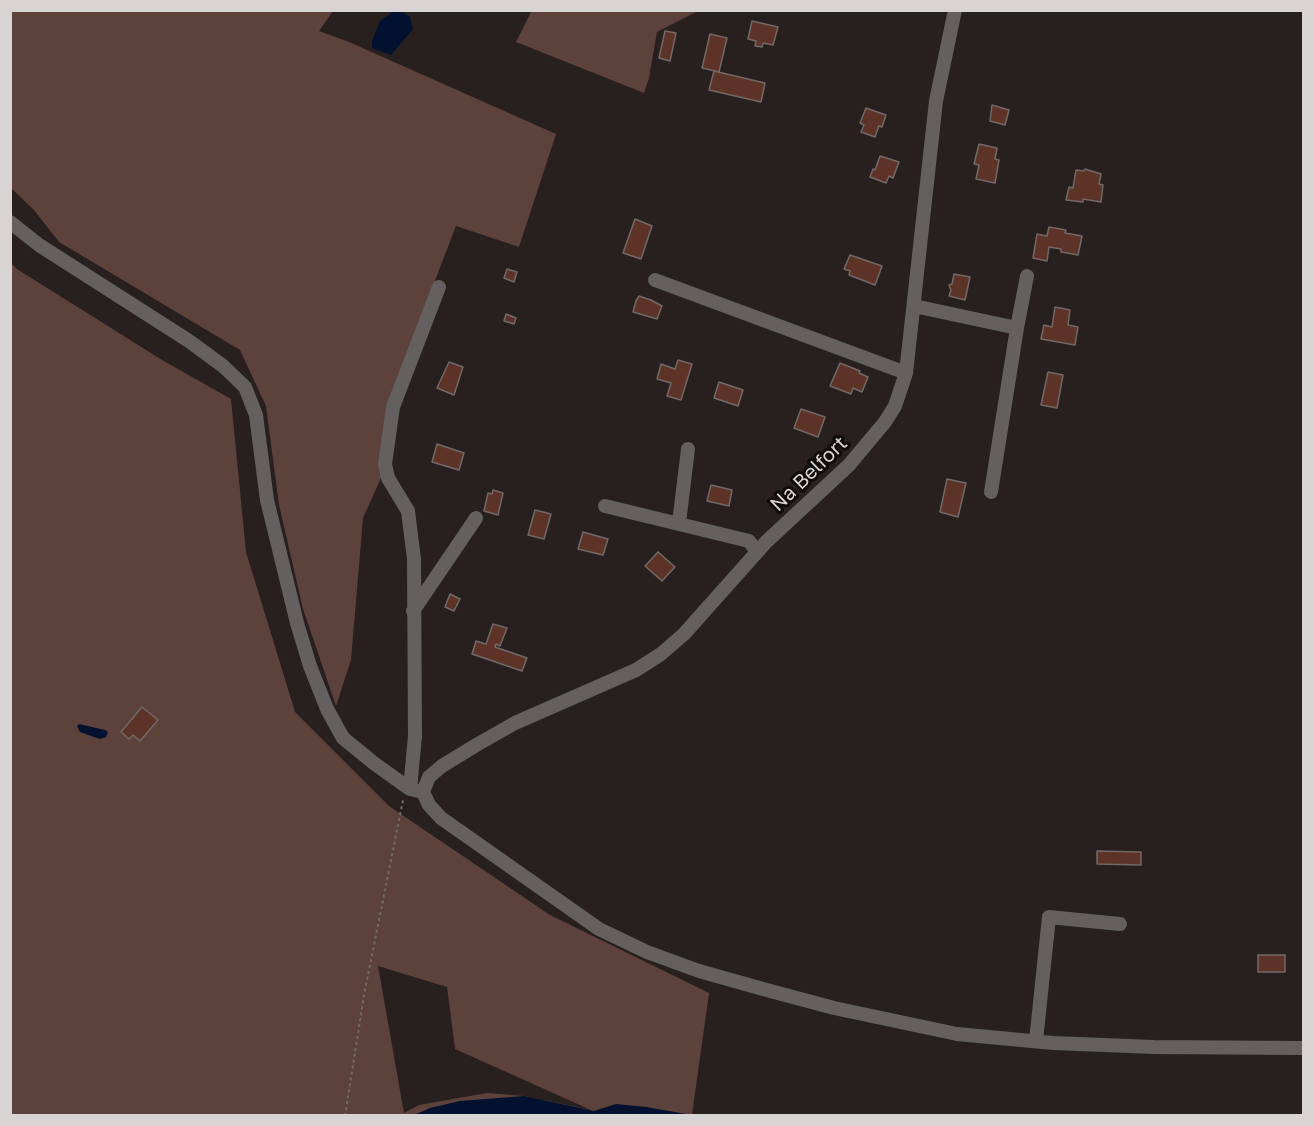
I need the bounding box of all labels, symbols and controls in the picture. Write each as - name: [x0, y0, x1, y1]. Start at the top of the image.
- street label: Na Belfort: [765, 431, 853, 517]

